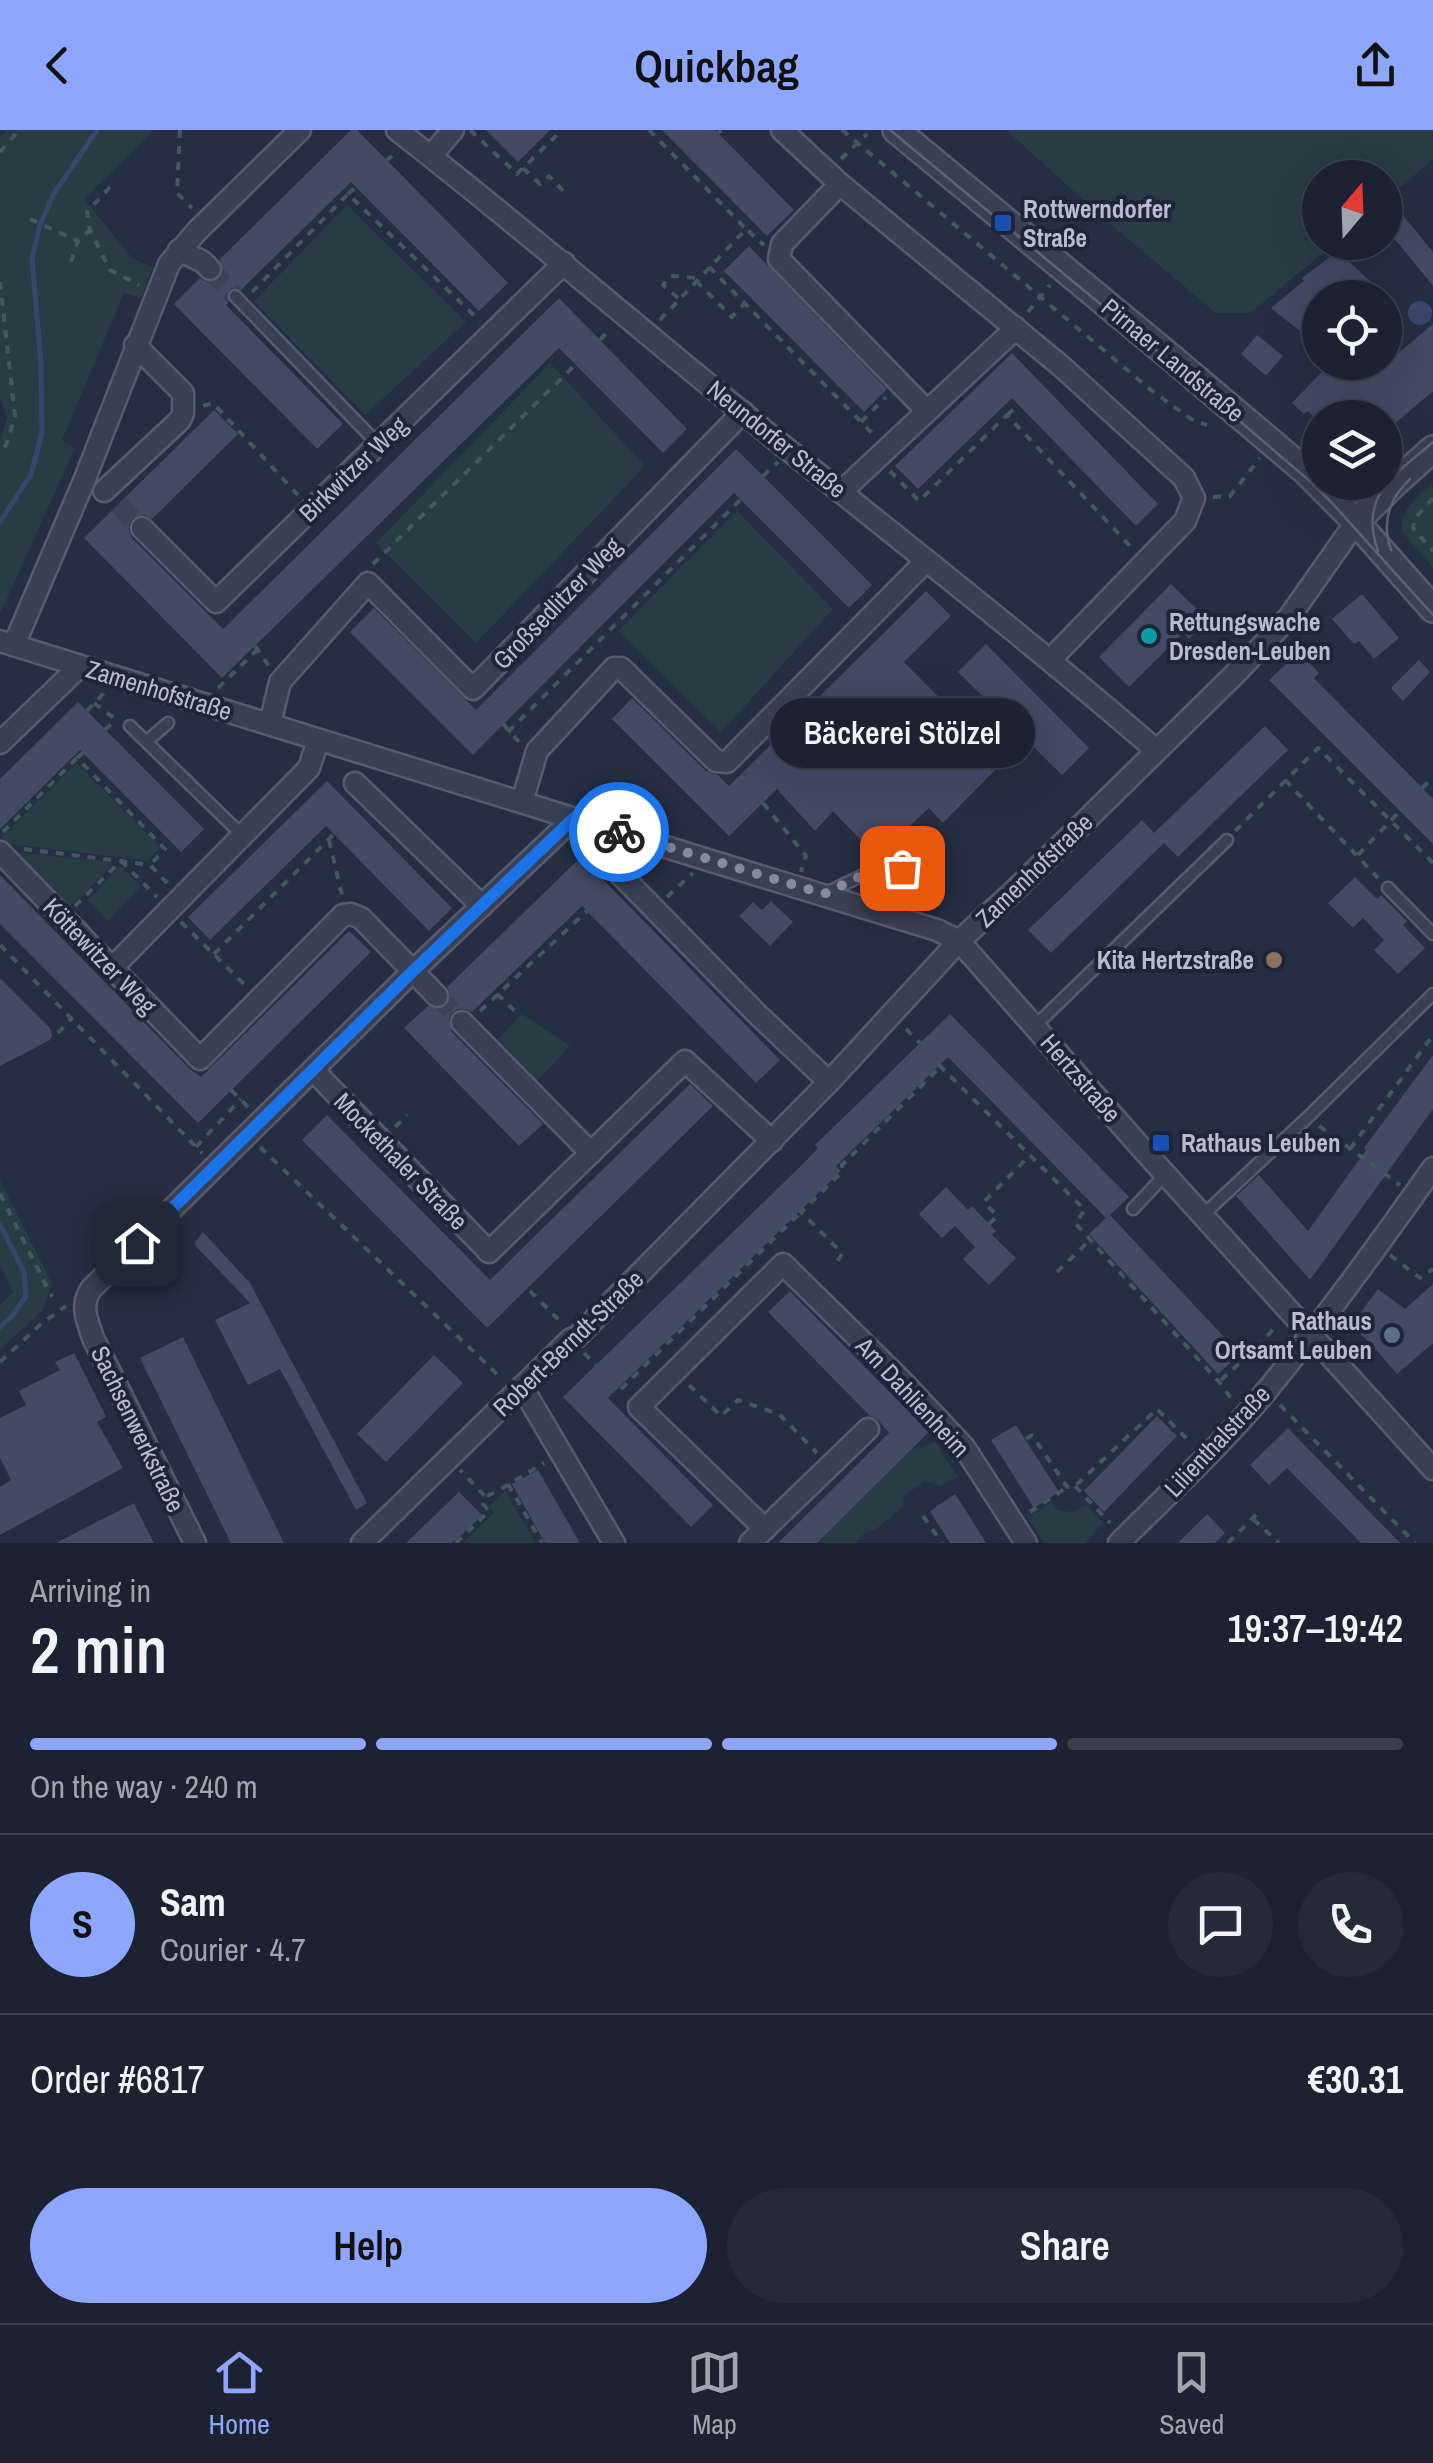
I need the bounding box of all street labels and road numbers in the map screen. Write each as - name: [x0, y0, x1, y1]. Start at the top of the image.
- street label: Pirnaer Landstraße: [1094, 290, 1252, 430]
- street label: Neundorfer Straße: [700, 372, 854, 506]
- street label: Birkwitzer Weg: [291, 408, 415, 529]
- street label: Großsedlitzer Weg: [485, 529, 629, 677]
- street label: Zamenhofstraße: [82, 652, 236, 728]
- street label: Zamenhofstraße: [968, 806, 1100, 934]
- street label: Köttewitzer Weg: [36, 890, 165, 1022]
- street label: Hertzstraße: [1033, 1026, 1129, 1130]
- street label: Mockethaler Straße: [327, 1085, 475, 1237]
- street label: Robert-Berndt-Straße: [485, 1262, 651, 1424]
- street label: Am Dahlienheim: [848, 1329, 977, 1464]
- street label: Sachsenwerkstraße: [83, 1340, 193, 1518]
- street label: Lilienthalstraße: [1156, 1378, 1278, 1504]

